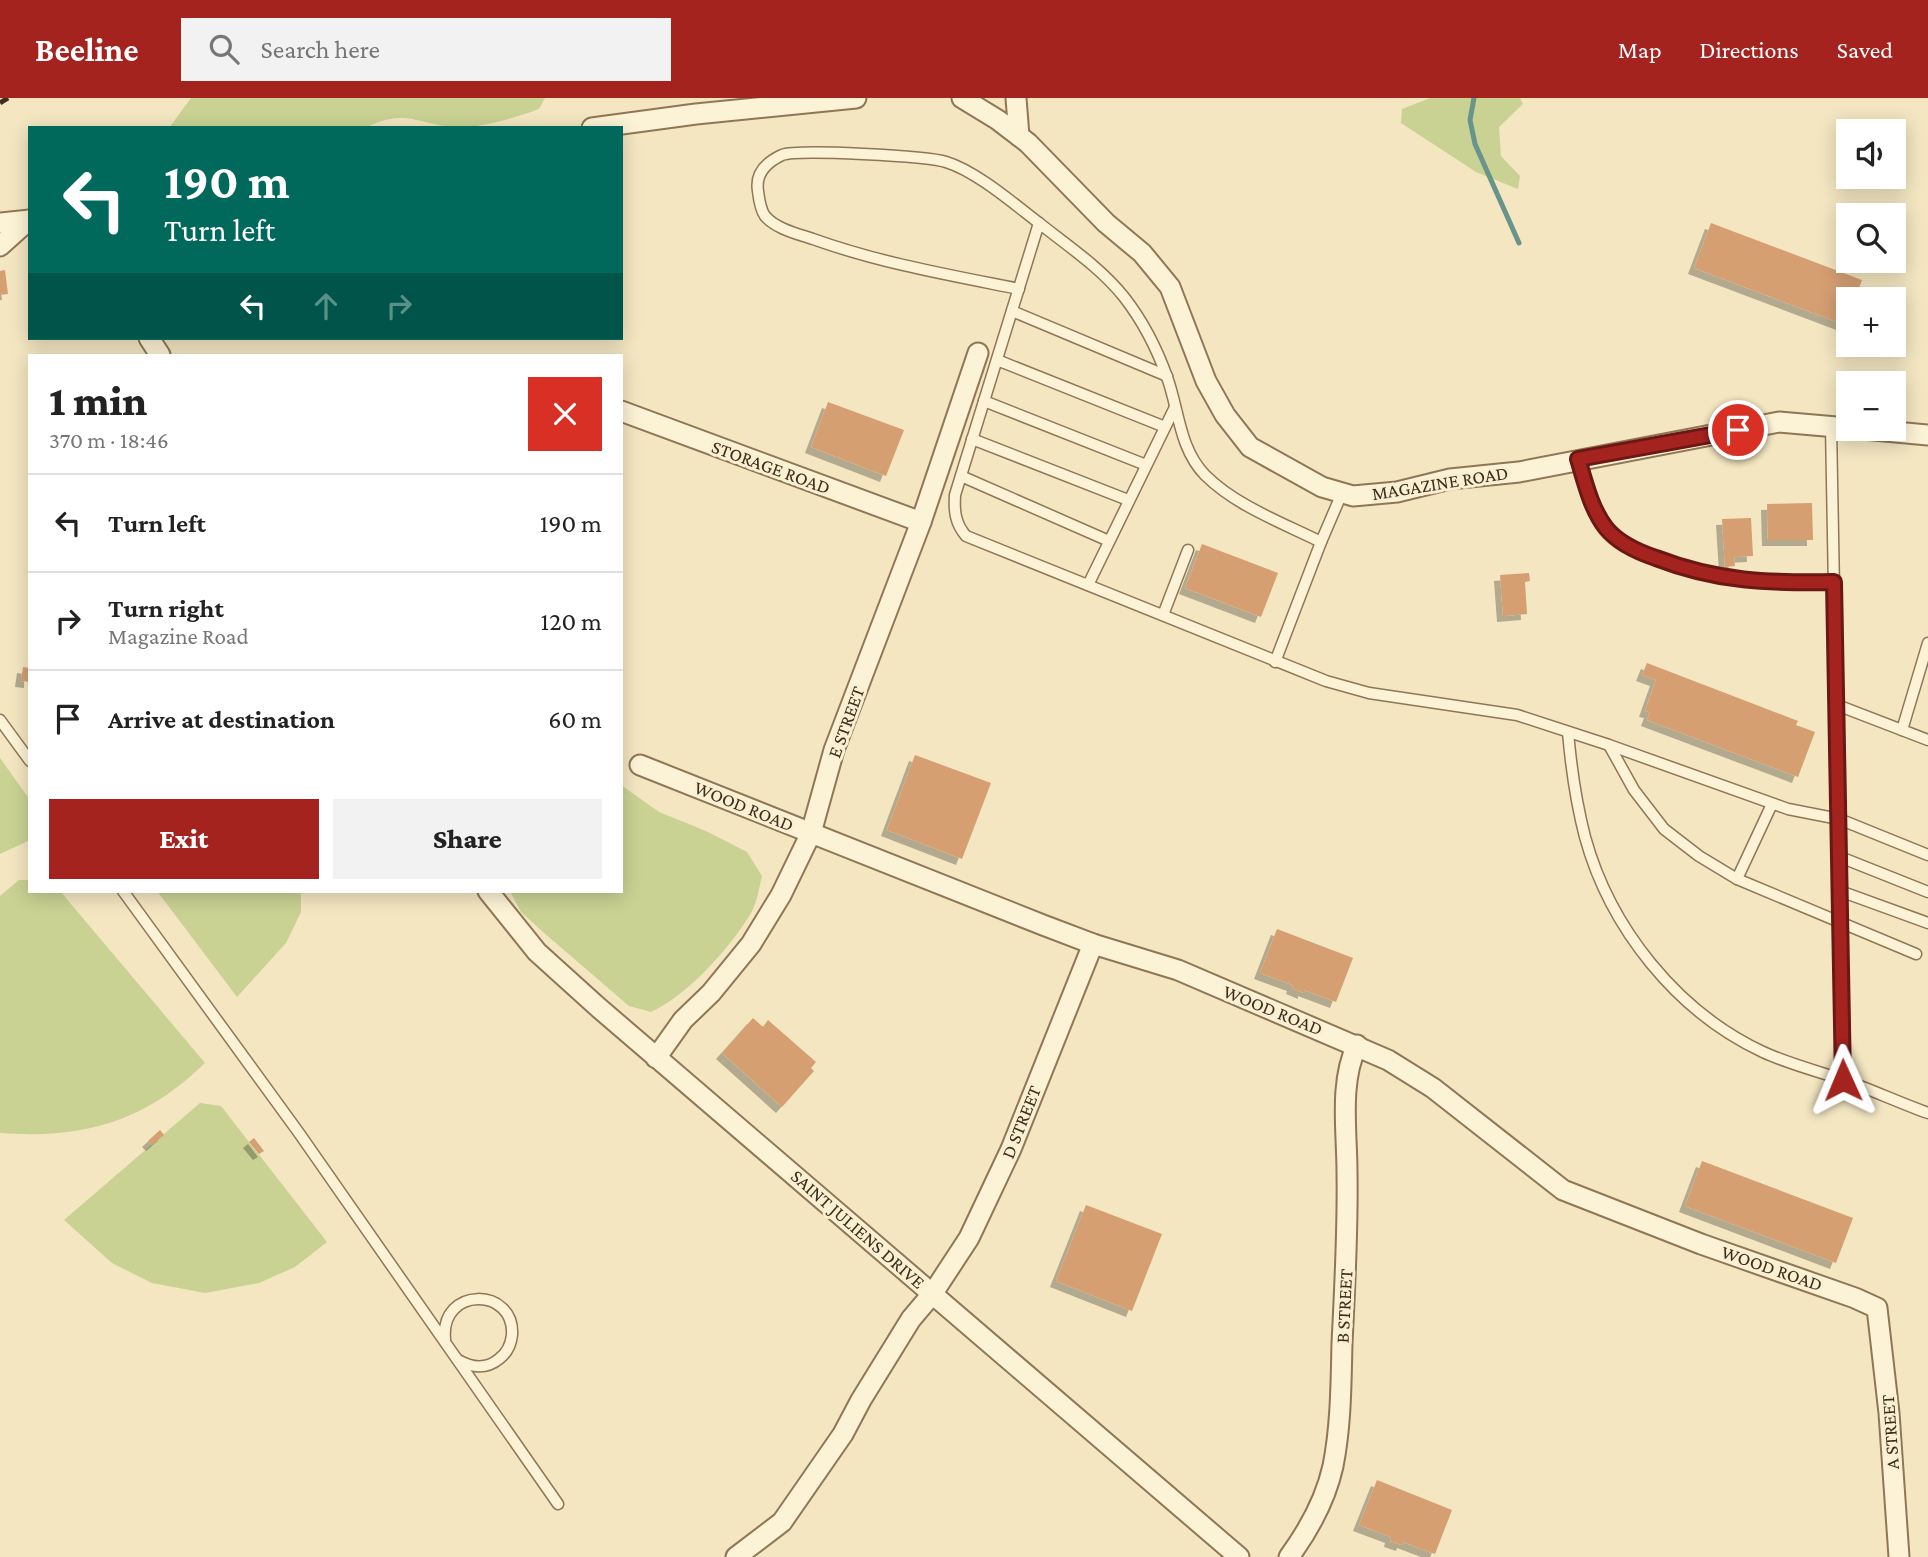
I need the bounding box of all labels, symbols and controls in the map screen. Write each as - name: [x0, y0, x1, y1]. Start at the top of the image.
- search box: [181, 18, 671, 81]
- icon: search: [205, 30, 243, 68]
- text: Beeline: [35, 31, 139, 68]
- text: Search here: [261, 35, 380, 64]
- text: Map: [1618, 36, 1662, 63]
- text: Directions: [1700, 36, 1799, 63]
- text: Saved: [1837, 36, 1893, 63]
- map controls: [1836, 119, 1906, 441]
- button: sound: [1836, 119, 1906, 189]
- icon: left: [49, 154, 140, 245]
- text: 190 m: [164, 154, 290, 209]
- button: search: [1836, 203, 1906, 273]
- text: Turn left: [164, 212, 275, 248]
- icon: left: [234, 287, 272, 325]
- icon: ahead: [307, 287, 345, 325]
- icon: right: [380, 287, 418, 325]
- button: +: [1836, 287, 1906, 357]
- button: −: [1836, 371, 1906, 441]
- text: 1 min: [49, 377, 147, 424]
- button: close: [528, 377, 602, 451]
- pin: [1708, 400, 1768, 460]
- icon: arrive: [1719, 411, 1757, 449]
- text: 370 m · 18:46: [49, 427, 169, 453]
- street label: STORAGE ROAD: [709, 436, 833, 498]
- street label: MAGAZINE ROAD: [1370, 462, 1510, 504]
- icon: left: [49, 504, 87, 542]
- text: Turn left: [108, 509, 206, 538]
- text: 190 m: [540, 509, 602, 538]
- text: Turn right: [108, 594, 224, 623]
- icon: right: [49, 602, 87, 640]
- text: 120 m: [541, 607, 602, 636]
- text: Magazine Road: [108, 623, 249, 649]
- street label: E STREET: [823, 683, 869, 761]
- icon: arrive: [49, 700, 87, 738]
- text: Arrive at destination: [108, 705, 335, 734]
- text: 60 m: [548, 705, 602, 734]
- street label: WOOD ROAD: [691, 777, 797, 835]
- button: Exit: [49, 799, 319, 879]
- button: Share: [333, 799, 602, 879]
- street label: WOOD ROAD: [1220, 981, 1326, 1039]
- position arrow: [1806, 1043, 1880, 1117]
- street label: D STREET: [997, 1082, 1045, 1162]
- street label: SAINT JULIENS DRIVE: [787, 1165, 929, 1293]
- street label: WOOD ROAD: [1719, 1241, 1825, 1295]
- street label: B STREET: [1332, 1268, 1356, 1344]
- street label: A STREET: [1877, 1393, 1903, 1470]

